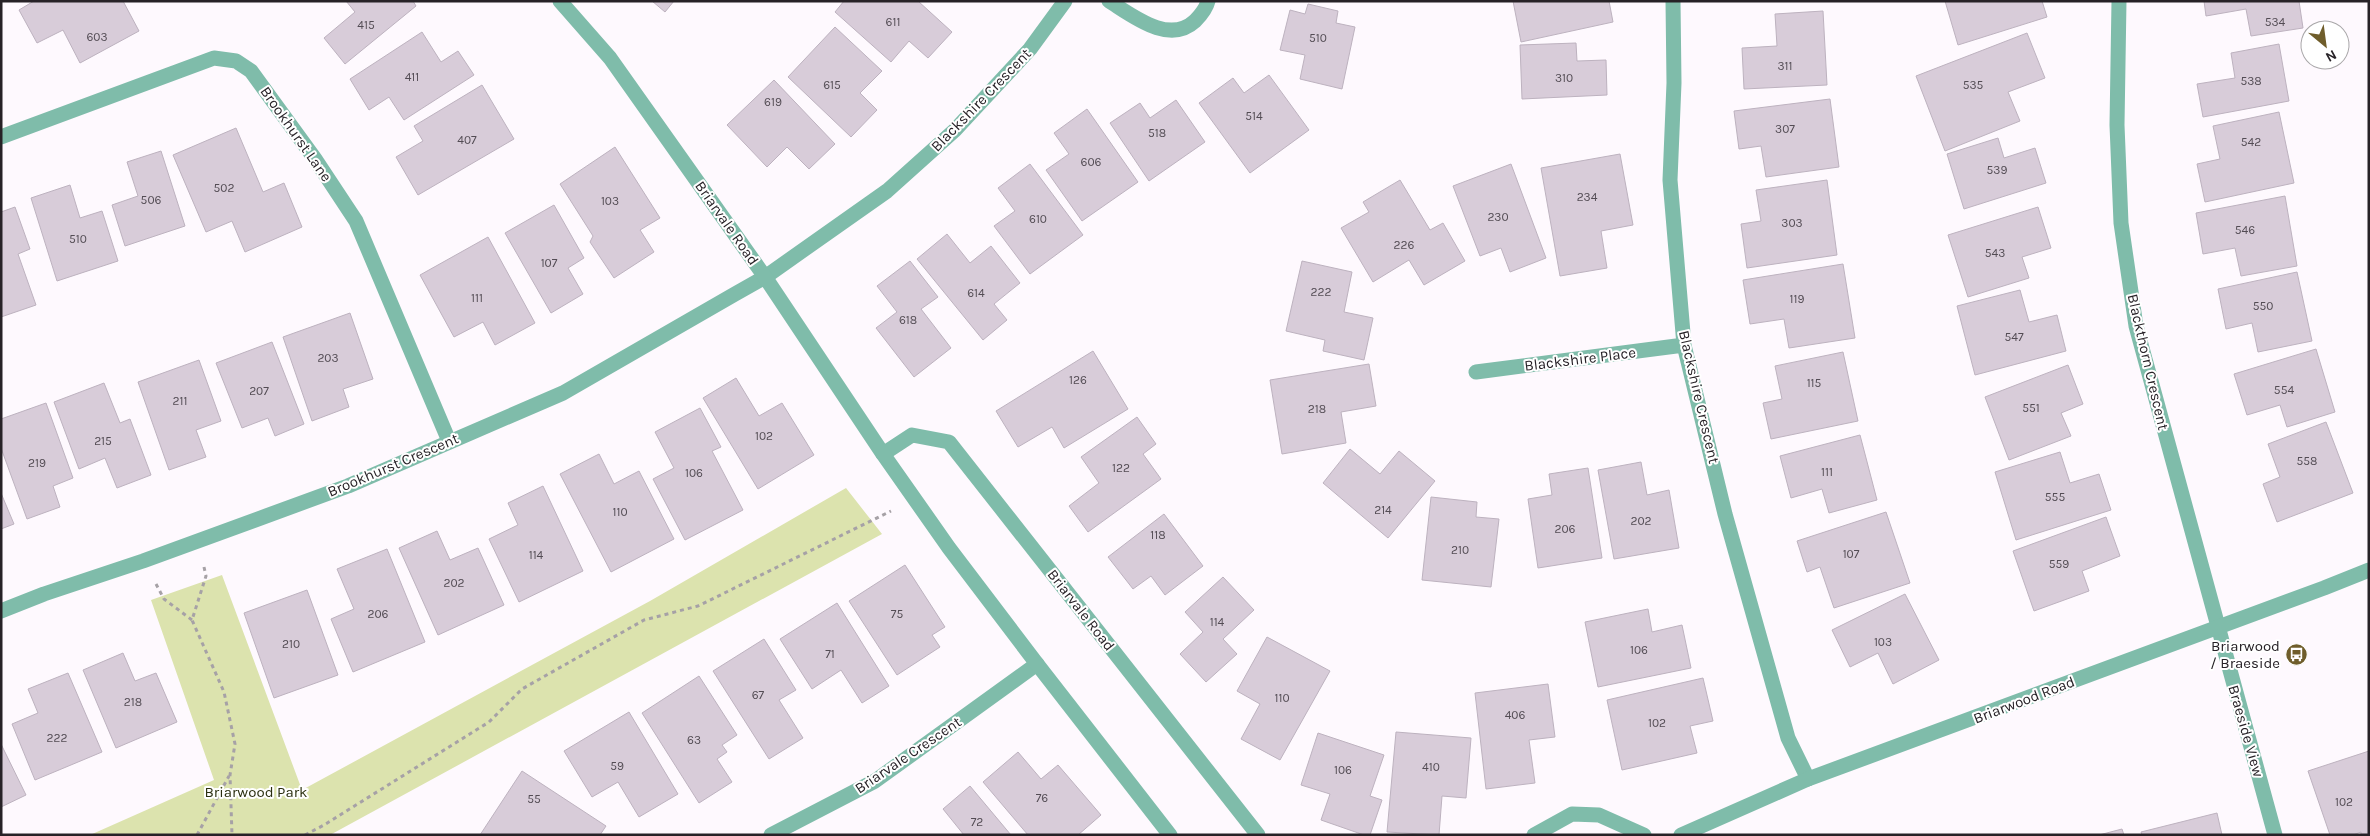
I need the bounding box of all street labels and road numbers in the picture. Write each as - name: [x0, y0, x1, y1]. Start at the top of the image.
- street label: Blackshire Crescent: [927, 44, 1035, 155]
- street label: Brookhurst Lane: [256, 83, 336, 185]
- street label: Briarvale Road: [691, 177, 763, 269]
- street label: Blackthorn Crescent: [2124, 292, 2173, 432]
- street label: Blackshire Crescent: [1675, 329, 1723, 466]
- street label: Blackshire Place: [1523, 343, 1637, 375]
- street label: Brookhurst Crescent: [325, 429, 462, 501]
- street label: Briarvale Road: [1044, 566, 1118, 654]
- street label: Briarwood Road: [1971, 672, 2077, 728]
- street label: Braeside View: [2224, 683, 2268, 779]
- street label: Briarvale Crescent: [851, 713, 965, 797]

